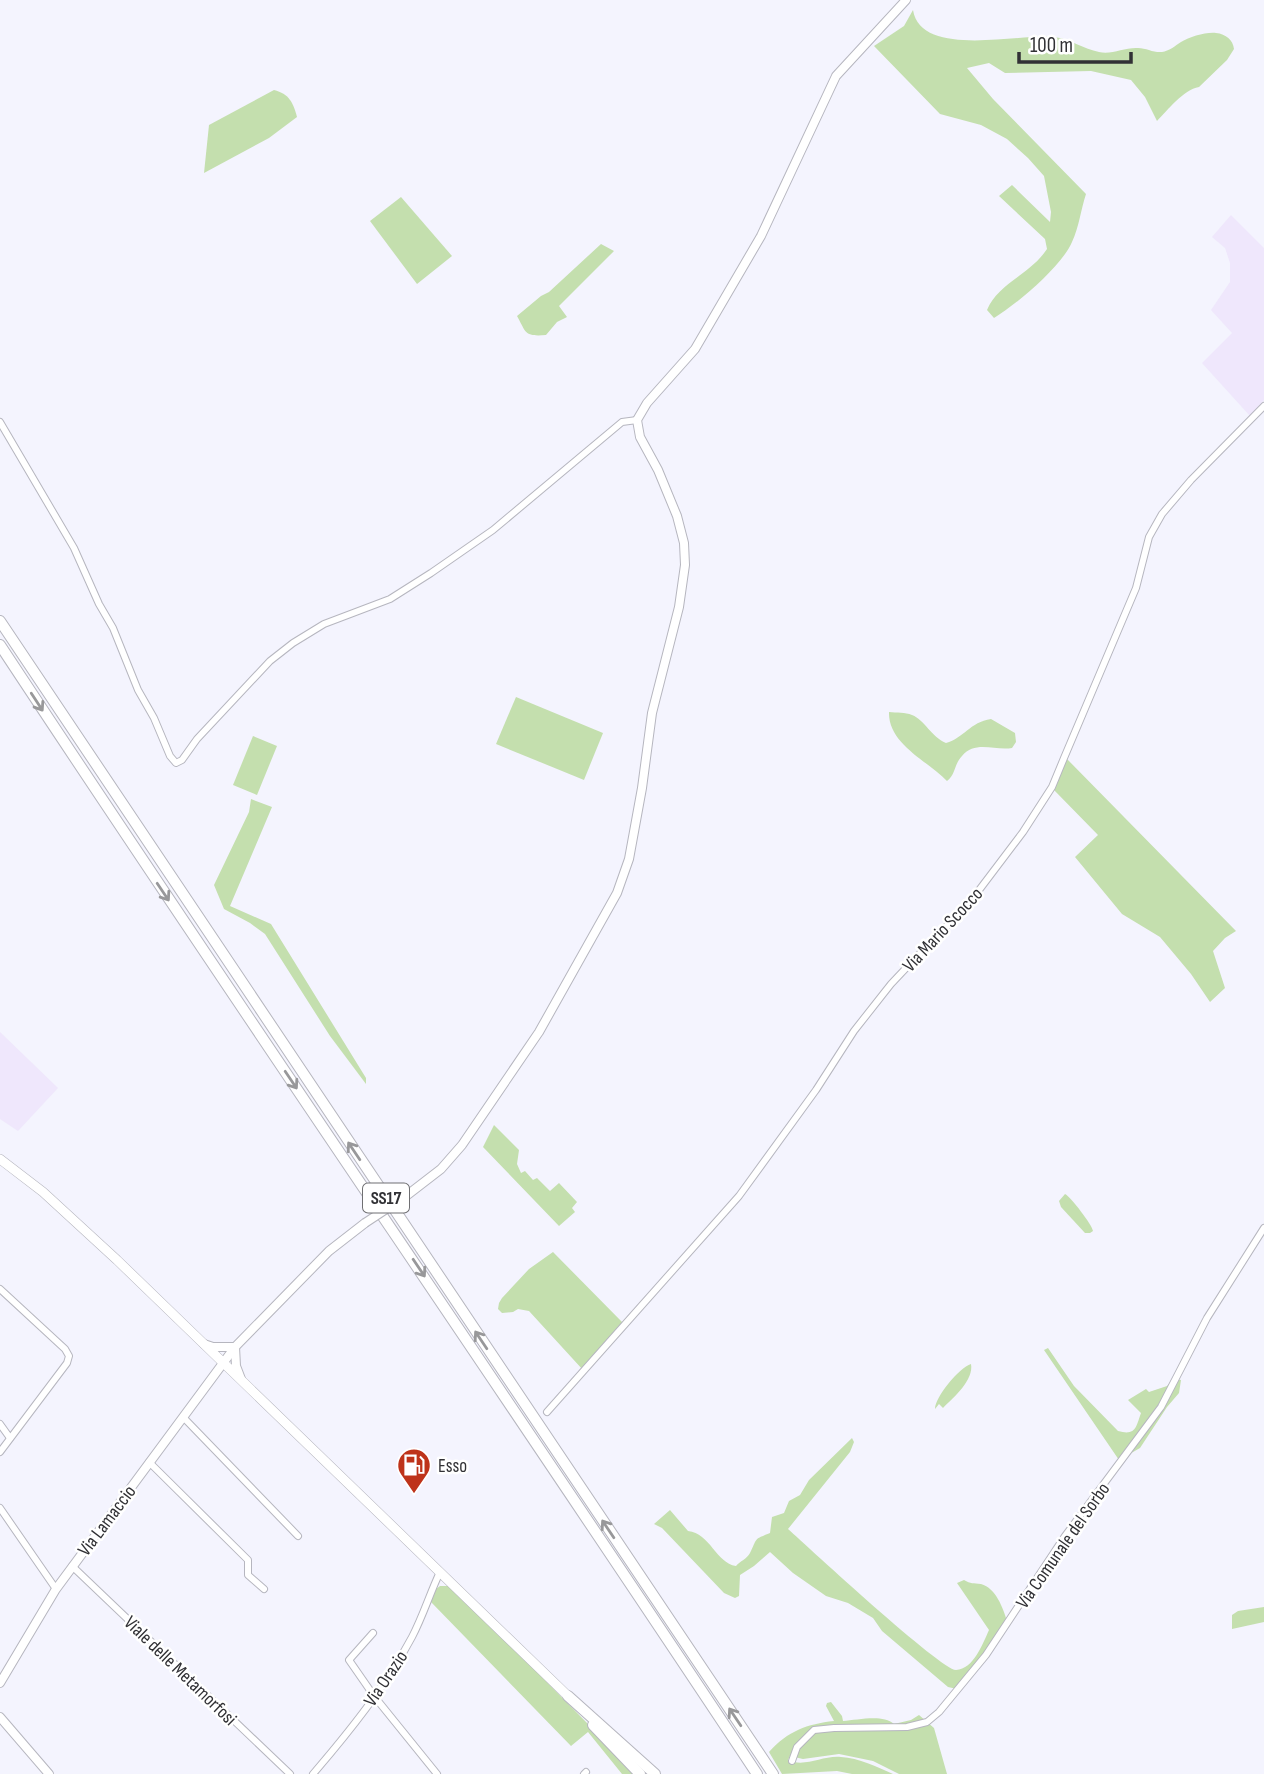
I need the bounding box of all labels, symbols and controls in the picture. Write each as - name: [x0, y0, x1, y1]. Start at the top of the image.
- scale bar: [1019, 21, 1131, 65]
- text: 100 m: [1030, 33, 1073, 58]
- one-way arrow: [31, 691, 45, 711]
- one-way arrow: [156, 881, 170, 901]
- street label: Via Mario Scocco: [898, 883, 988, 977]
- one-way arrow: [284, 1069, 298, 1089]
- one-way arrow: [347, 1142, 361, 1161]
- road number: SS17: [363, 1184, 409, 1212]
- one-way arrow: [412, 1258, 426, 1277]
- one-way arrow: [473, 1331, 488, 1350]
- fuel station icon: Esso: [395, 1446, 433, 1495]
- place label: Esso: [438, 1455, 467, 1478]
- street label: Via Comunale del Sorbo: [1011, 1478, 1115, 1613]
- street label: Via Lamaccio: [73, 1481, 141, 1561]
- one-way arrow: [601, 1520, 615, 1539]
- street label: Viale delle Metamorfosi: [119, 1611, 241, 1731]
- street label: Via Orazio: [359, 1647, 413, 1711]
- one-way arrow: [728, 1708, 742, 1728]

